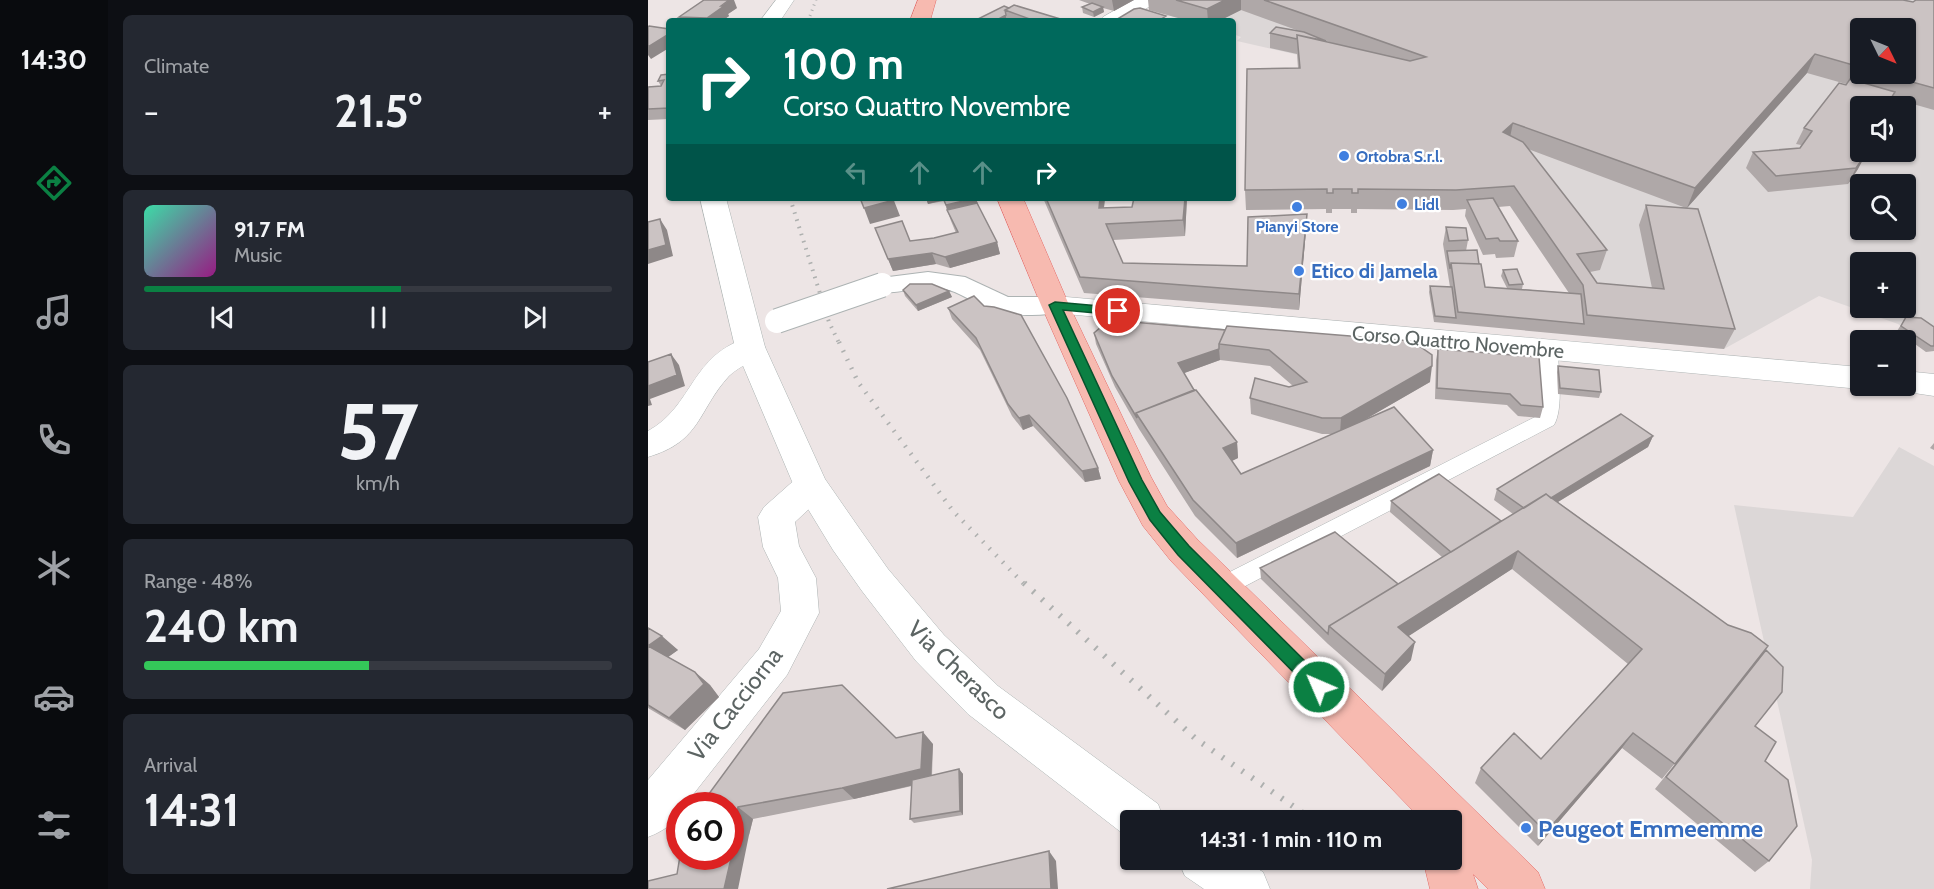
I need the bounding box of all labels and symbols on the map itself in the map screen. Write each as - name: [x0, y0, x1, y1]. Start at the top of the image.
- north arrow: [1850, 18, 1916, 84]
- place label: Ortobra S.r.l.: [1356, 147, 1443, 166]
- marker: Ortobra S.r.l.: [1337, 149, 1351, 163]
- place label: Lidl: [1414, 195, 1439, 214]
- marker: Lidl: [1395, 197, 1409, 211]
- marker: Pianyi Store: [1290, 200, 1304, 214]
- place label: Pianyi Store: [1256, 217, 1338, 236]
- place label: Etico di Jamela: [1311, 259, 1438, 283]
- marker: Etico di Jamela: [1292, 264, 1306, 278]
- pin: [1092, 285, 1143, 336]
- street label: Corso Quattro Novembre: [1351, 321, 1565, 363]
- street label: Via Cherasco: [902, 614, 1016, 726]
- street label: Via Cacciorna: [682, 641, 789, 767]
- position arrow: [1287, 655, 1351, 719]
- speed limit sign: 60: [666, 792, 744, 870]
- place label: Peugeot Emmeemme: [1538, 814, 1763, 843]
- marker: Peugeot Emmeemme: [1519, 821, 1533, 835]

